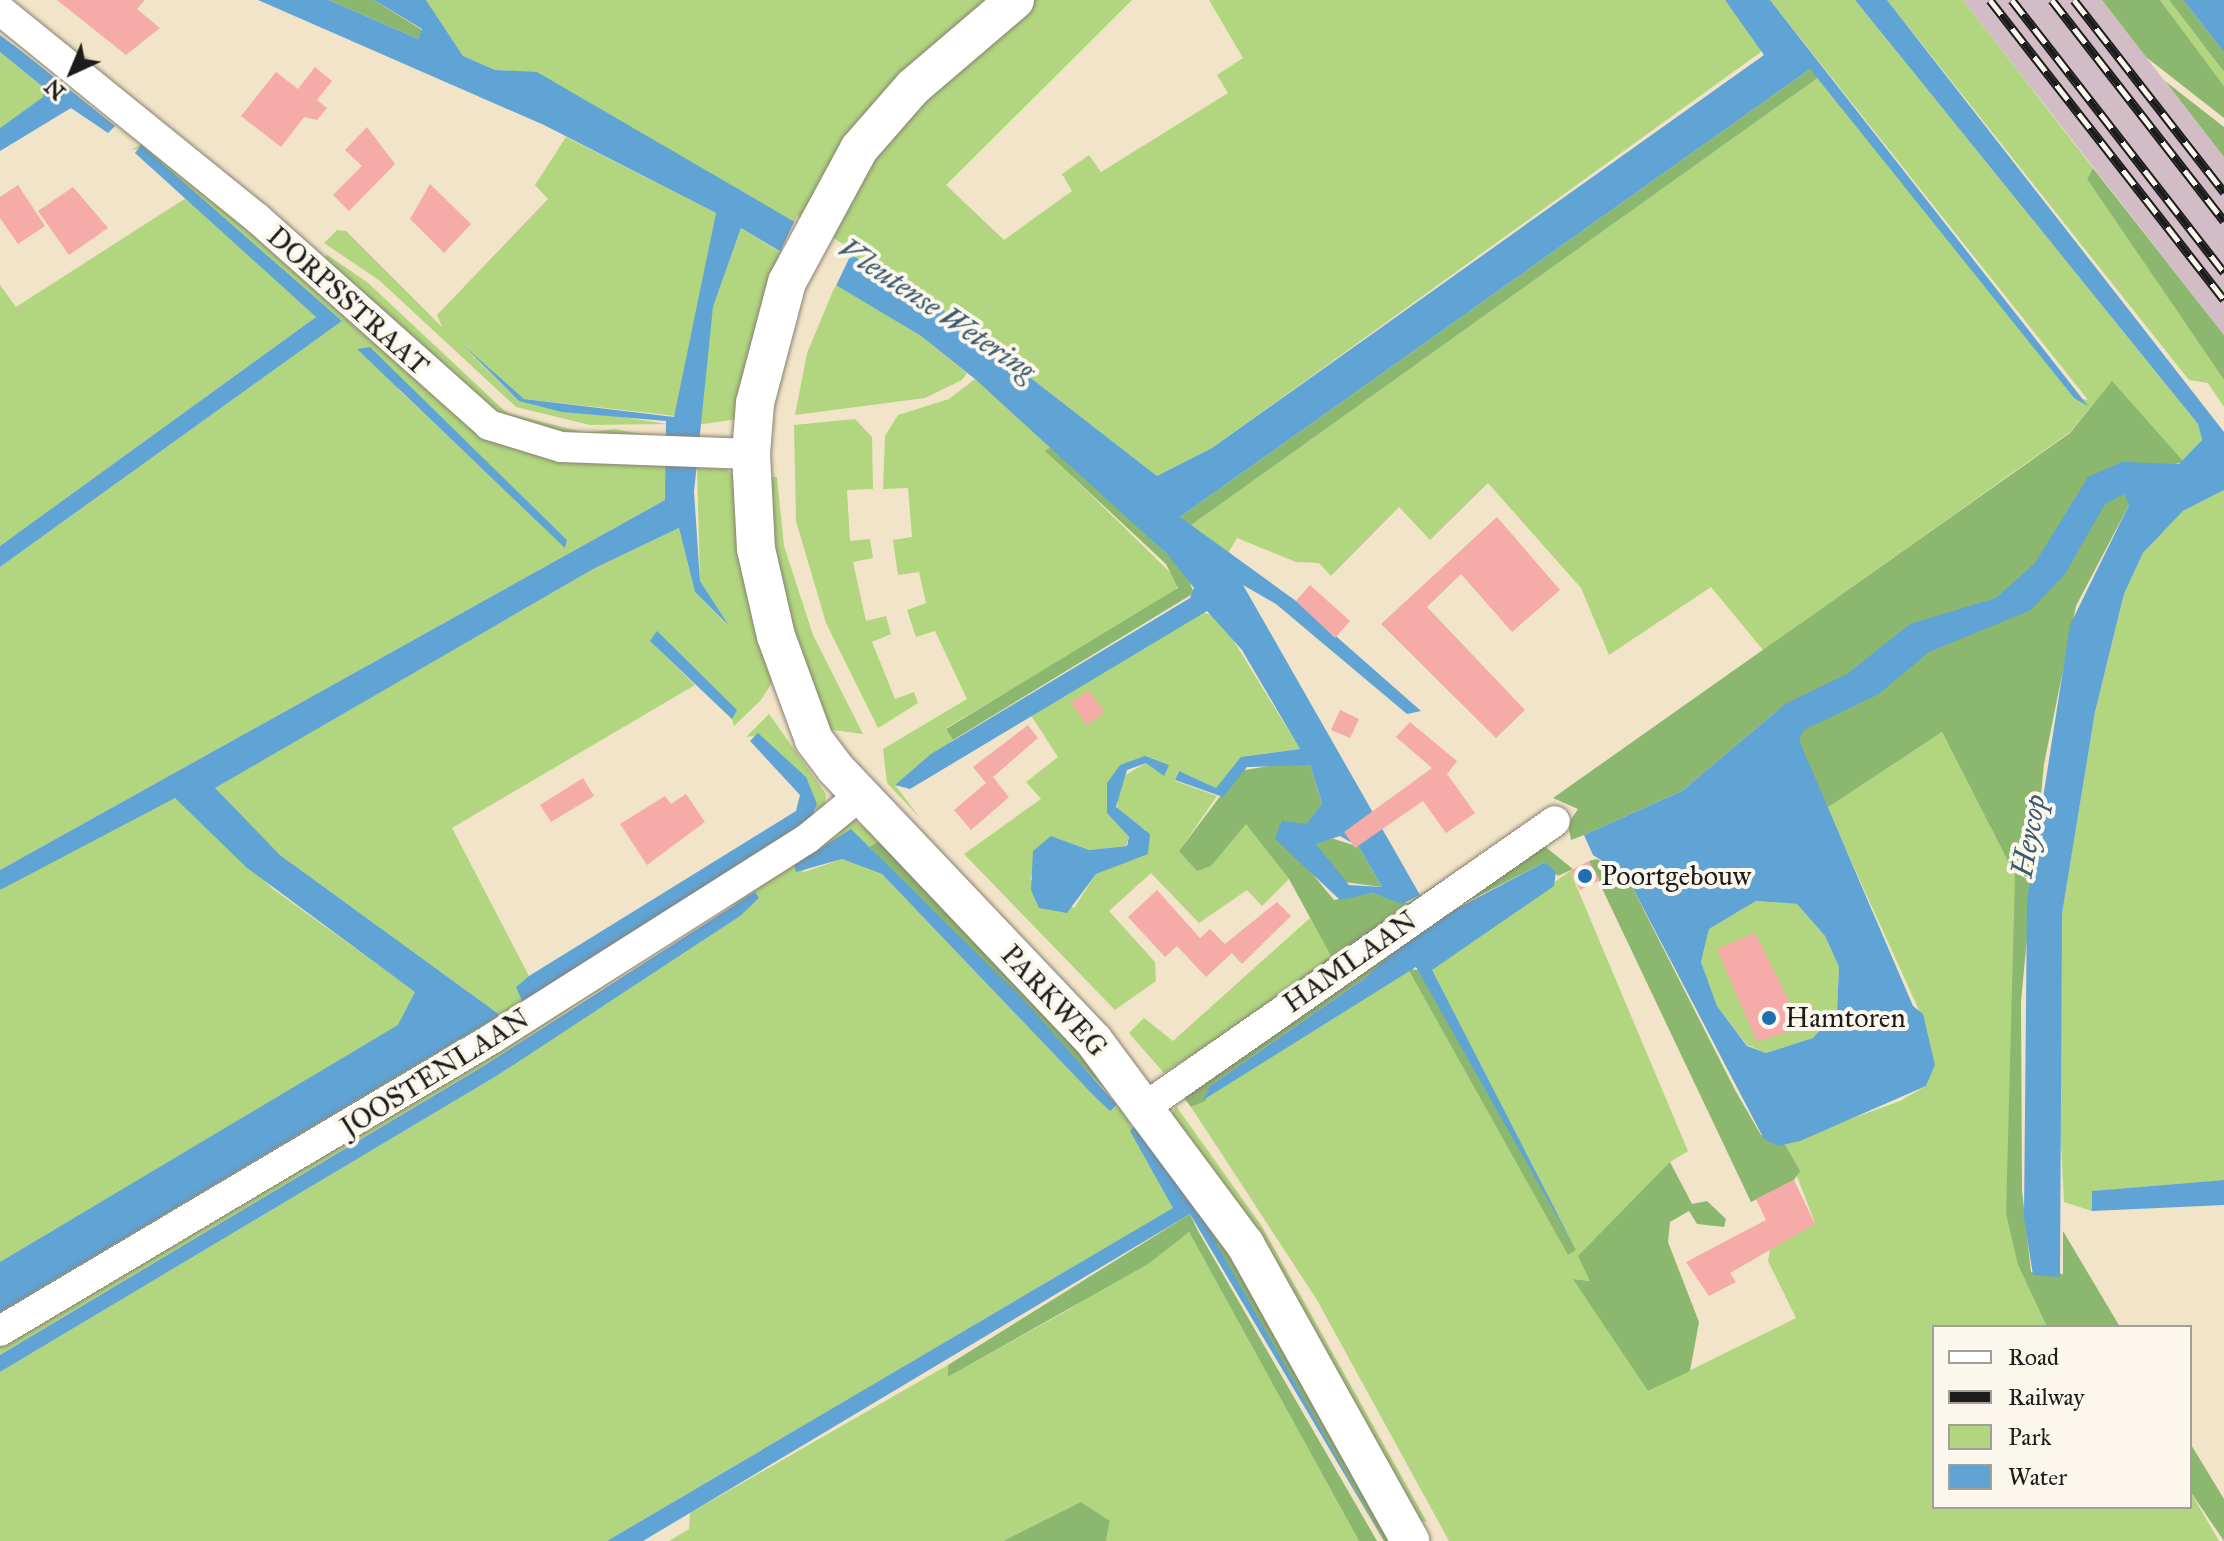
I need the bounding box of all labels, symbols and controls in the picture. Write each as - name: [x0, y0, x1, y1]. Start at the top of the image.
- north arrow: [32, 32, 112, 112]
- text: N: [39, 73, 71, 106]
- street label: DORPSSTRAAT: [260, 220, 436, 382]
- water label: Vleutense Wetering: [832, 230, 1042, 388]
- water label: Heycop: [2004, 792, 2054, 880]
- place label: Poortgebouw: [1601, 859, 1751, 893]
- marker: Poortgebouw: [1576, 867, 1594, 885]
- street label: HAMLAAN: [1277, 904, 1423, 1020]
- street label: PARKWEG: [994, 938, 1114, 1064]
- place label: Hamtoren: [1785, 1001, 1906, 1035]
- street label: JOOSTENLAAN: [335, 1002, 535, 1144]
- marker: Hamtoren: [1760, 1009, 1778, 1027]
- legend: [1932, 1325, 2192, 1509]
- text: Road: [2008, 1342, 2059, 1372]
- text: Railway: [2008, 1382, 2085, 1412]
- text: Park: [2008, 1422, 2051, 1452]
- text: Water: [2008, 1462, 2067, 1492]

